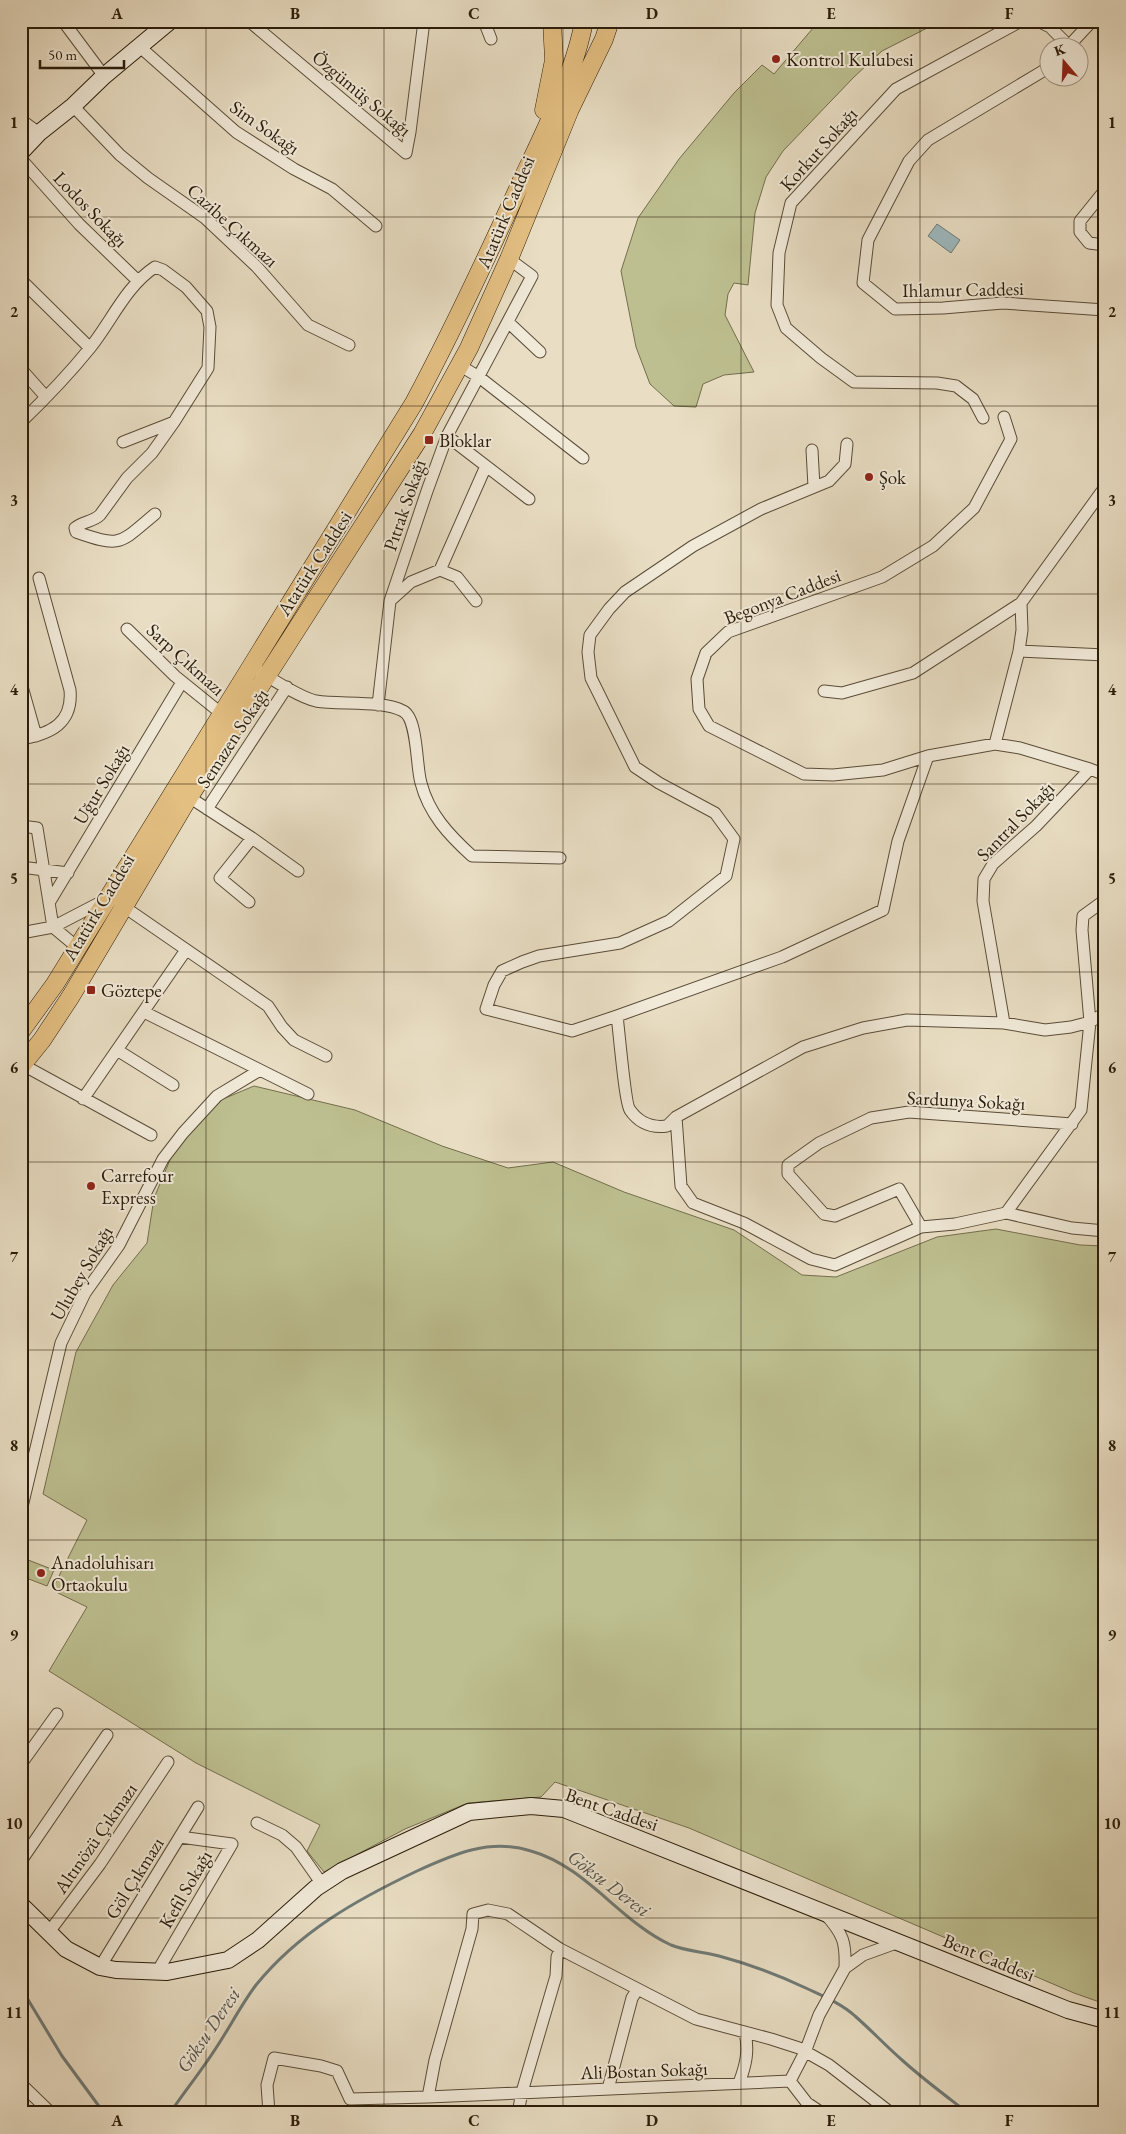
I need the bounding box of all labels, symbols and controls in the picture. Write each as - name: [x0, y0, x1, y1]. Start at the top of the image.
- text: A: [110, 3, 123, 24]
- text: B: [290, 3, 300, 24]
- text: C: [468, 3, 480, 24]
- text: D: [646, 3, 658, 24]
- text: E: [826, 3, 836, 24]
- text: F: [1005, 3, 1014, 24]
- scale bar: [40, 38, 124, 70]
- north arrow: [1038, 38, 1088, 88]
- text: K: [1052, 39, 1068, 60]
- text: 50 m: [48, 45, 77, 64]
- street label: Özgümüş Sokağı: [307, 45, 417, 142]
- place label: Kontrol Kulubesi: [786, 47, 914, 72]
- marker: Kontrol Kulubesi: [770, 53, 782, 65]
- street label: Sim Sokağı: [225, 94, 305, 161]
- street label: Korkut Sokağı: [774, 102, 863, 197]
- text: 1: [10, 112, 18, 133]
- text: 1: [1108, 112, 1116, 133]
- street label: Atatürk Caddesi: [470, 152, 541, 273]
- street label: Lodos Sokağı: [48, 166, 134, 253]
- street label: Cazibe Çıkmazı: [182, 178, 284, 273]
- street label: Ihlamur Caddesi: [902, 276, 1024, 303]
- text: 2: [10, 301, 19, 322]
- text: 2: [1108, 301, 1117, 322]
- place label: Bloklar: [439, 428, 492, 453]
- marker: Bloklar: [423, 434, 435, 446]
- street label: Pıtrak Sokağı: [377, 456, 432, 554]
- place label: Şok: [879, 465, 907, 490]
- marker: Şok: [863, 471, 875, 483]
- text: 3: [10, 490, 18, 511]
- text: 3: [1108, 490, 1116, 511]
- street label: Atatürk Caddesi: [271, 506, 358, 621]
- street label: Begonya Caddesi: [720, 563, 845, 630]
- street label: Sarp Çıkmazı: [141, 618, 230, 701]
- text: 4: [10, 679, 19, 700]
- text: 4: [1108, 679, 1117, 700]
- street label: Semazen Sokağı: [191, 683, 274, 793]
- street label: Uğur Sokağı: [68, 739, 135, 829]
- street label: Santral Sokağı: [971, 776, 1060, 867]
- street label: Atatürk Caddesi: [56, 849, 140, 966]
- text: 5: [10, 868, 18, 889]
- text: 5: [1108, 868, 1116, 889]
- place label: Göztepe: [101, 978, 162, 1003]
- marker: Göztepe: [85, 984, 97, 996]
- text: 6: [10, 1057, 19, 1078]
- text: 6: [1108, 1057, 1117, 1078]
- street label: Sardunya Sokağı: [906, 1085, 1026, 1116]
- place label: Carrefour Express: [101, 1163, 174, 1210]
- marker: Carrefour Express: [85, 1180, 97, 1192]
- street label: Ulubey Sokağı: [44, 1221, 119, 1325]
- text: 7: [10, 1246, 19, 1267]
- text: 7: [1108, 1246, 1117, 1267]
- text: 8: [10, 1435, 18, 1456]
- text: 8: [1108, 1435, 1116, 1456]
- place label: Anadoluhisarı Ortaokulu: [50, 1550, 155, 1597]
- marker: Anadoluhisarı Ortaokulu: [35, 1567, 47, 1579]
- text: 9: [10, 1624, 19, 1645]
- text: 9: [1108, 1624, 1117, 1645]
- street label: Altınözü Çıkmazı: [48, 1778, 143, 1899]
- street label: Bent Caddesi: [562, 1782, 662, 1837]
- text: 10: [6, 1813, 23, 1834]
- text: 10: [1104, 1813, 1121, 1834]
- street label: Göl Çıkmazı: [99, 1832, 170, 1924]
- water label: Göksu Deresi: [562, 1843, 657, 1923]
- street label: Kefil Sokağı: [153, 1845, 218, 1933]
- street label: Bent Caddesi: [939, 1928, 1039, 1987]
- water label: Göksu Deresi: [170, 1981, 247, 2078]
- text: 11: [6, 2002, 22, 2023]
- text: 11: [1104, 2002, 1120, 2023]
- street label: Ali Bostan Sokağı: [579, 2056, 709, 2085]
- text: A: [110, 2110, 123, 2131]
- text: B: [290, 2110, 300, 2131]
- text: C: [468, 2110, 480, 2131]
- text: D: [646, 2110, 658, 2131]
- text: E: [826, 2110, 836, 2131]
- text: F: [1005, 2110, 1014, 2131]

